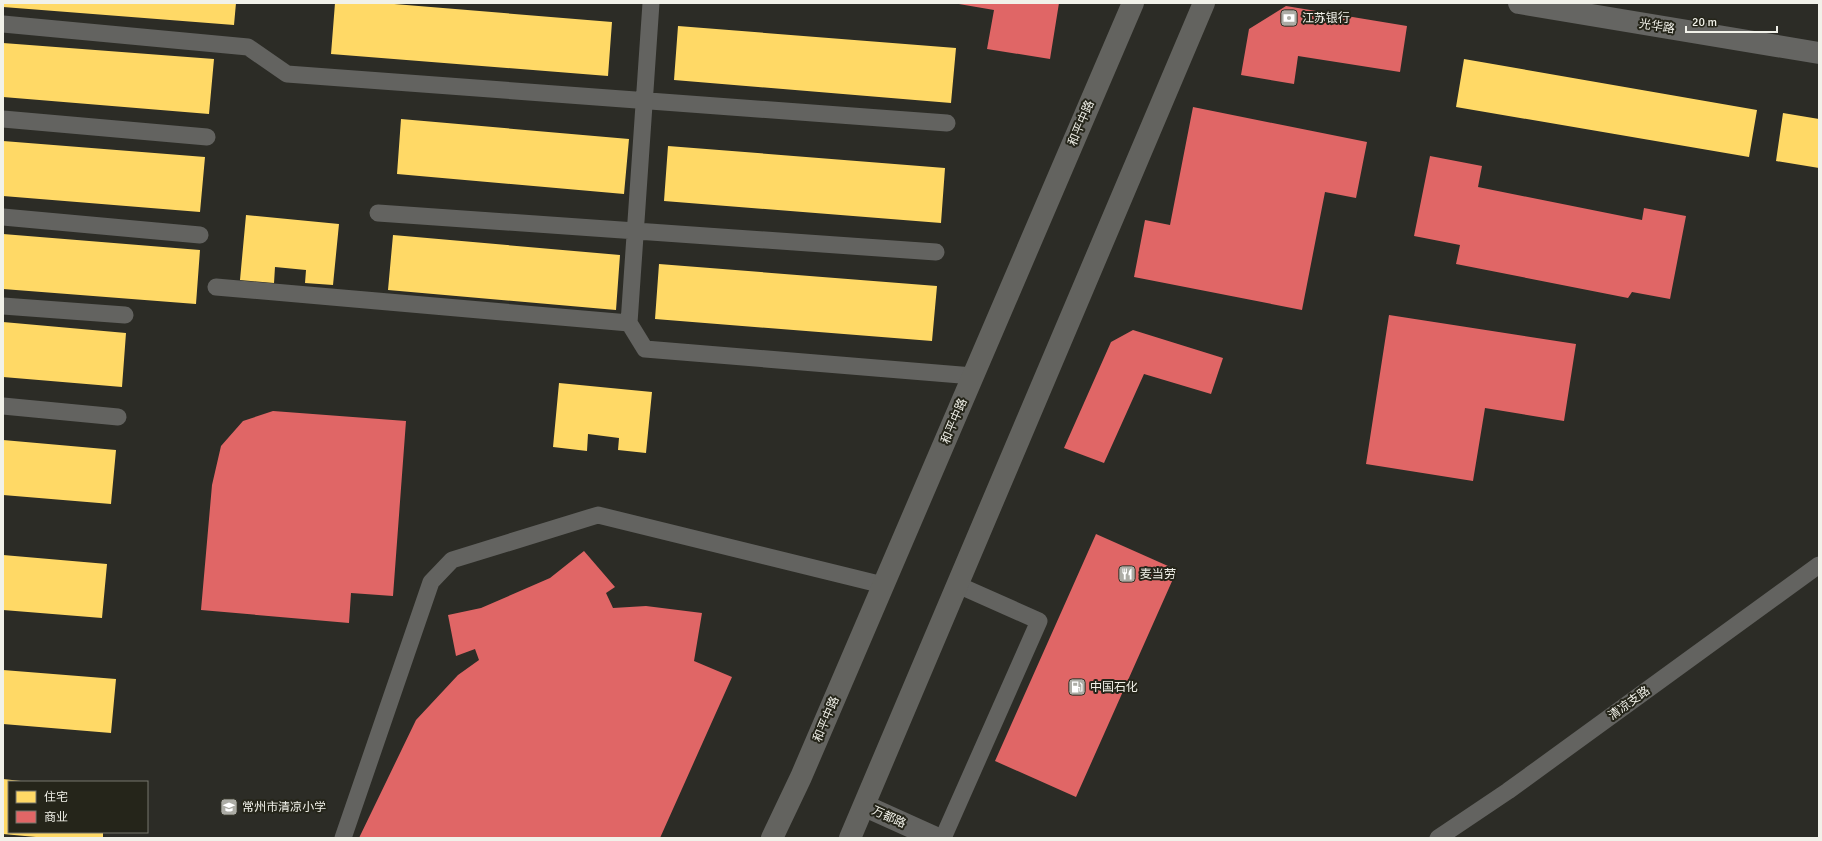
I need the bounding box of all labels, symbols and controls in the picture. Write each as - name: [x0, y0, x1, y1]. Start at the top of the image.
- bank icon: 江苏银行: [1279, 8, 1299, 28]
- scale bar: [1686, 8, 1777, 34]
- place label: 江苏银行: [1302, 11, 1350, 26]
- text: 20 m: [1692, 15, 1717, 30]
- street label: 光华路: [1638, 16, 1676, 37]
- street label: 和平中路: [1065, 98, 1098, 148]
- street label: 和平中路: [938, 396, 971, 446]
- restaurant icon: 麦当劳: [1117, 564, 1137, 584]
- place label: 麦当劳: [1140, 567, 1176, 582]
- fuel station icon: 中国石化: [1067, 677, 1087, 697]
- place label: 中国石化: [1090, 680, 1138, 695]
- street label: 清凉支路: [1605, 683, 1653, 724]
- street label: 和平中路: [810, 694, 843, 744]
- legend: [8, 781, 148, 833]
- text: 住宅: [44, 790, 68, 805]
- school or university icon: 常州市清凉小学: [219, 797, 239, 817]
- place label: 常州市清凉小学: [242, 800, 326, 815]
- street label: 万都路: [869, 803, 908, 832]
- text: 商业: [44, 810, 68, 825]

